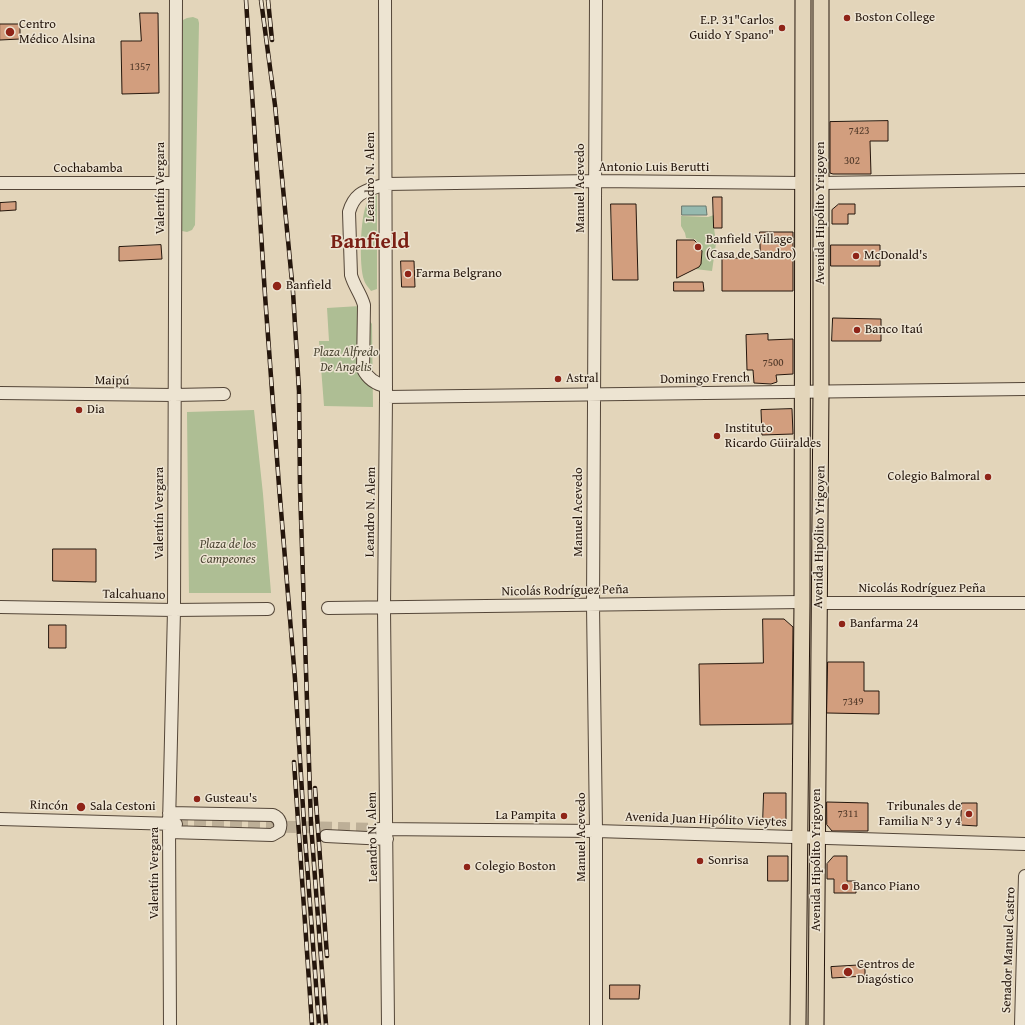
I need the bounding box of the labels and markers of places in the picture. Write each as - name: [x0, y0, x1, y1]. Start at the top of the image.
- place label: Boston College: [855, 10, 935, 26]
- place label: E.P. 31"Carlos Guido Y Spano": [689, 13, 774, 44]
- marker: Boston College: [842, 13, 852, 23]
- place label: Centro Médico Alsina: [19, 17, 95, 48]
- marker: E.P. 31"Carlos Guido Y Spano": [777, 23, 787, 33]
- marker: Centro Médico Alsina: [4, 26, 16, 38]
- place label: Banfield Village (Casa de Sandro): [706, 232, 796, 263]
- marker: Banfield Village (Casa de Sandro): [693, 242, 703, 252]
- place label: McDonald's: [864, 248, 927, 264]
- marker: McDonald's: [851, 251, 861, 261]
- place label: Farma Belgrano: [416, 266, 502, 282]
- marker: Farma Belgrano: [403, 269, 413, 279]
- place label: Banfield: [286, 278, 331, 294]
- marker: Banfield: [271, 280, 283, 292]
- place label: Banco Itaú: [865, 322, 923, 338]
- marker: Banco Itaú: [852, 325, 862, 335]
- place label: Astral: [566, 371, 599, 387]
- marker: Astral: [553, 374, 563, 384]
- place label: Dia: [87, 402, 105, 418]
- marker: Dia: [74, 405, 84, 415]
- place label: Instituto Ricardo Güiraldes: [725, 421, 821, 452]
- marker: Instituto Ricardo Güiraldes: [712, 431, 722, 441]
- place label: Colegio Balmoral: [887, 469, 980, 485]
- marker: Colegio Balmoral: [983, 472, 993, 482]
- place label: Banfarma 24: [850, 616, 919, 632]
- marker: Banfarma 24: [837, 619, 847, 629]
- place label: Gusteau's: [205, 791, 257, 807]
- marker: Gusteau's: [192, 794, 202, 804]
- place label: Sala Cestoni: [90, 799, 156, 815]
- place label: Tribunales de Familia Nº 3 y 4: [879, 799, 961, 830]
- marker: Sala Cestoni: [75, 801, 87, 813]
- place label: La Pampita: [496, 808, 556, 824]
- marker: Tribunales de Familia Nº 3 y 4: [964, 809, 974, 819]
- marker: La Pampita: [559, 811, 569, 821]
- place label: Sonrisa: [708, 853, 749, 869]
- marker: Sonrisa: [695, 856, 705, 866]
- place label: Colegio Boston: [475, 859, 556, 875]
- marker: Colegio Boston: [462, 862, 472, 872]
- place label: Banco Piano: [853, 879, 920, 895]
- marker: Banco Piano: [840, 882, 850, 892]
- place label: Centros de Diagóstico: [857, 957, 915, 988]
- marker: Centros de Diagóstico: [842, 966, 854, 978]

